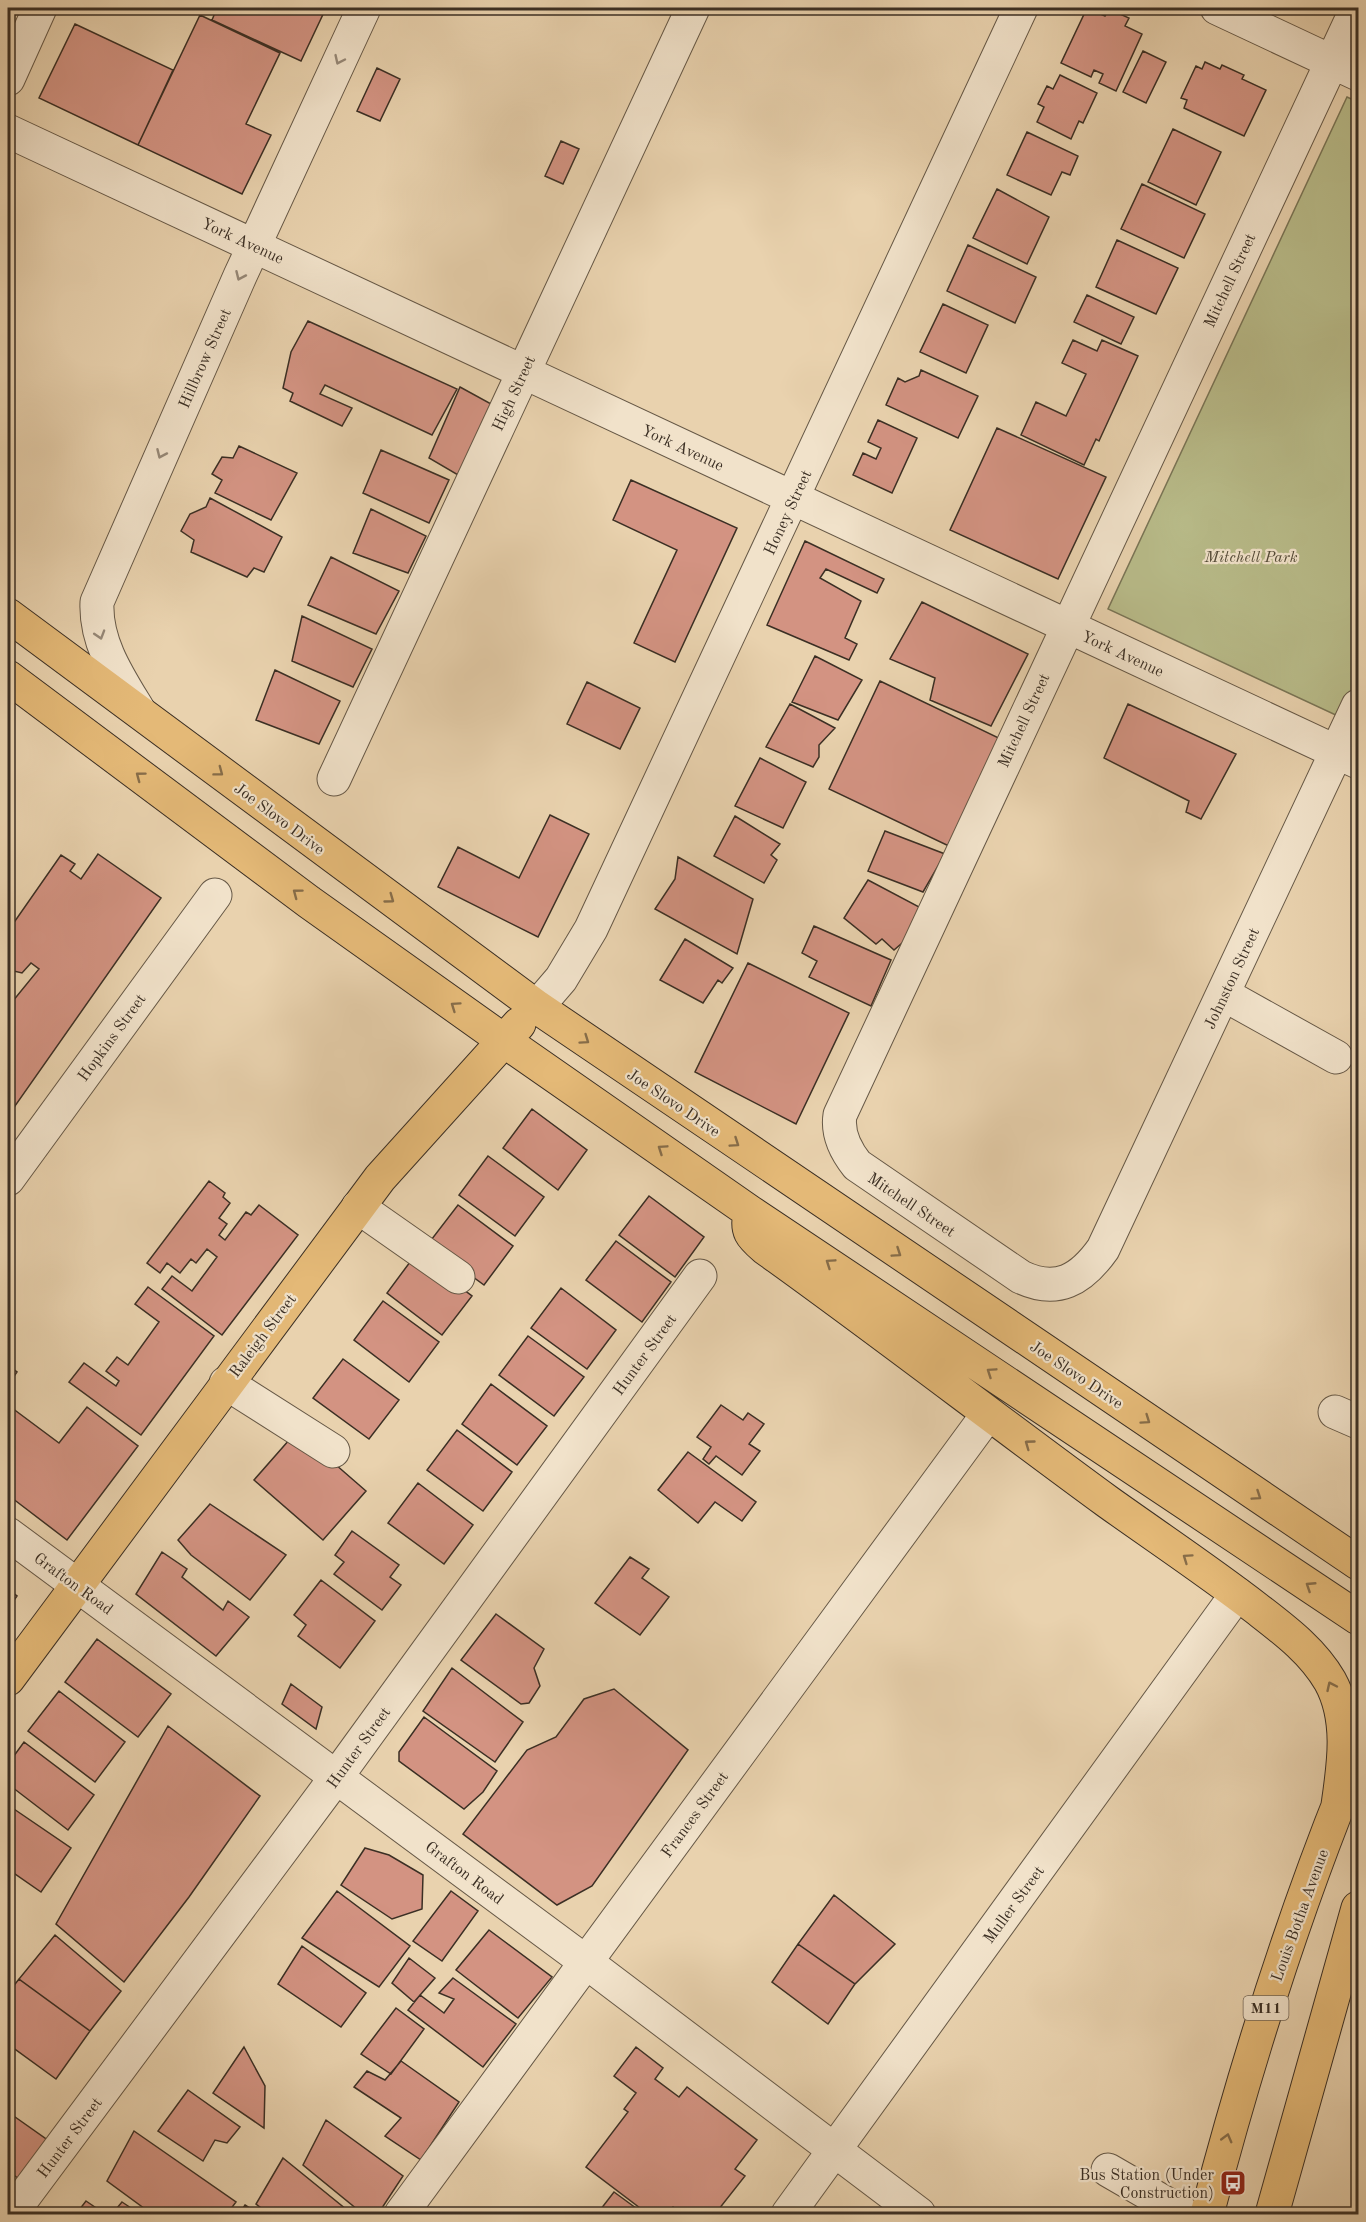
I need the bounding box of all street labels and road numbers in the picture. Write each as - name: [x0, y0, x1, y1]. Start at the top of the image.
- street label: York Avenue: [199, 216, 286, 268]
- street label: Mitchell Street: [1202, 231, 1260, 330]
- street label: Hillbrow Street: [177, 306, 235, 411]
- street label: High Street: [490, 353, 539, 434]
- street label: York Avenue: [639, 423, 726, 475]
- street label: Honey Street: [762, 467, 816, 558]
- street label: York Avenue: [1079, 629, 1166, 681]
- street label: Mitchell Street: [996, 671, 1054, 770]
- street label: Joe Slovo Drive: [231, 781, 327, 859]
- street label: Johnston Street: [1202, 925, 1263, 1032]
- street label: Hopkins Street: [76, 991, 150, 1085]
- street label: Joe Slovo Drive: [623, 1067, 722, 1141]
- street label: Mitchell Street: [864, 1171, 958, 1241]
- street label: Raleigh Street: [227, 1291, 300, 1381]
- street label: Hunter Street: [611, 1311, 681, 1399]
- street label: Joe Slovo Drive: [1026, 1339, 1125, 1413]
- street label: Grafton Road: [30, 1551, 115, 1619]
- street label: Hunter Street: [325, 1704, 395, 1792]
- street label: Frances Street: [659, 1769, 732, 1861]
- street label: Grafton Road: [422, 1839, 506, 1908]
- street label: Louis Botha Avenue: [1270, 1847, 1332, 1984]
- street label: Muller Street: [981, 1863, 1048, 1947]
- road number: M11: [1244, 1996, 1288, 2020]
- street label: Hunter Street: [35, 2095, 106, 2181]

